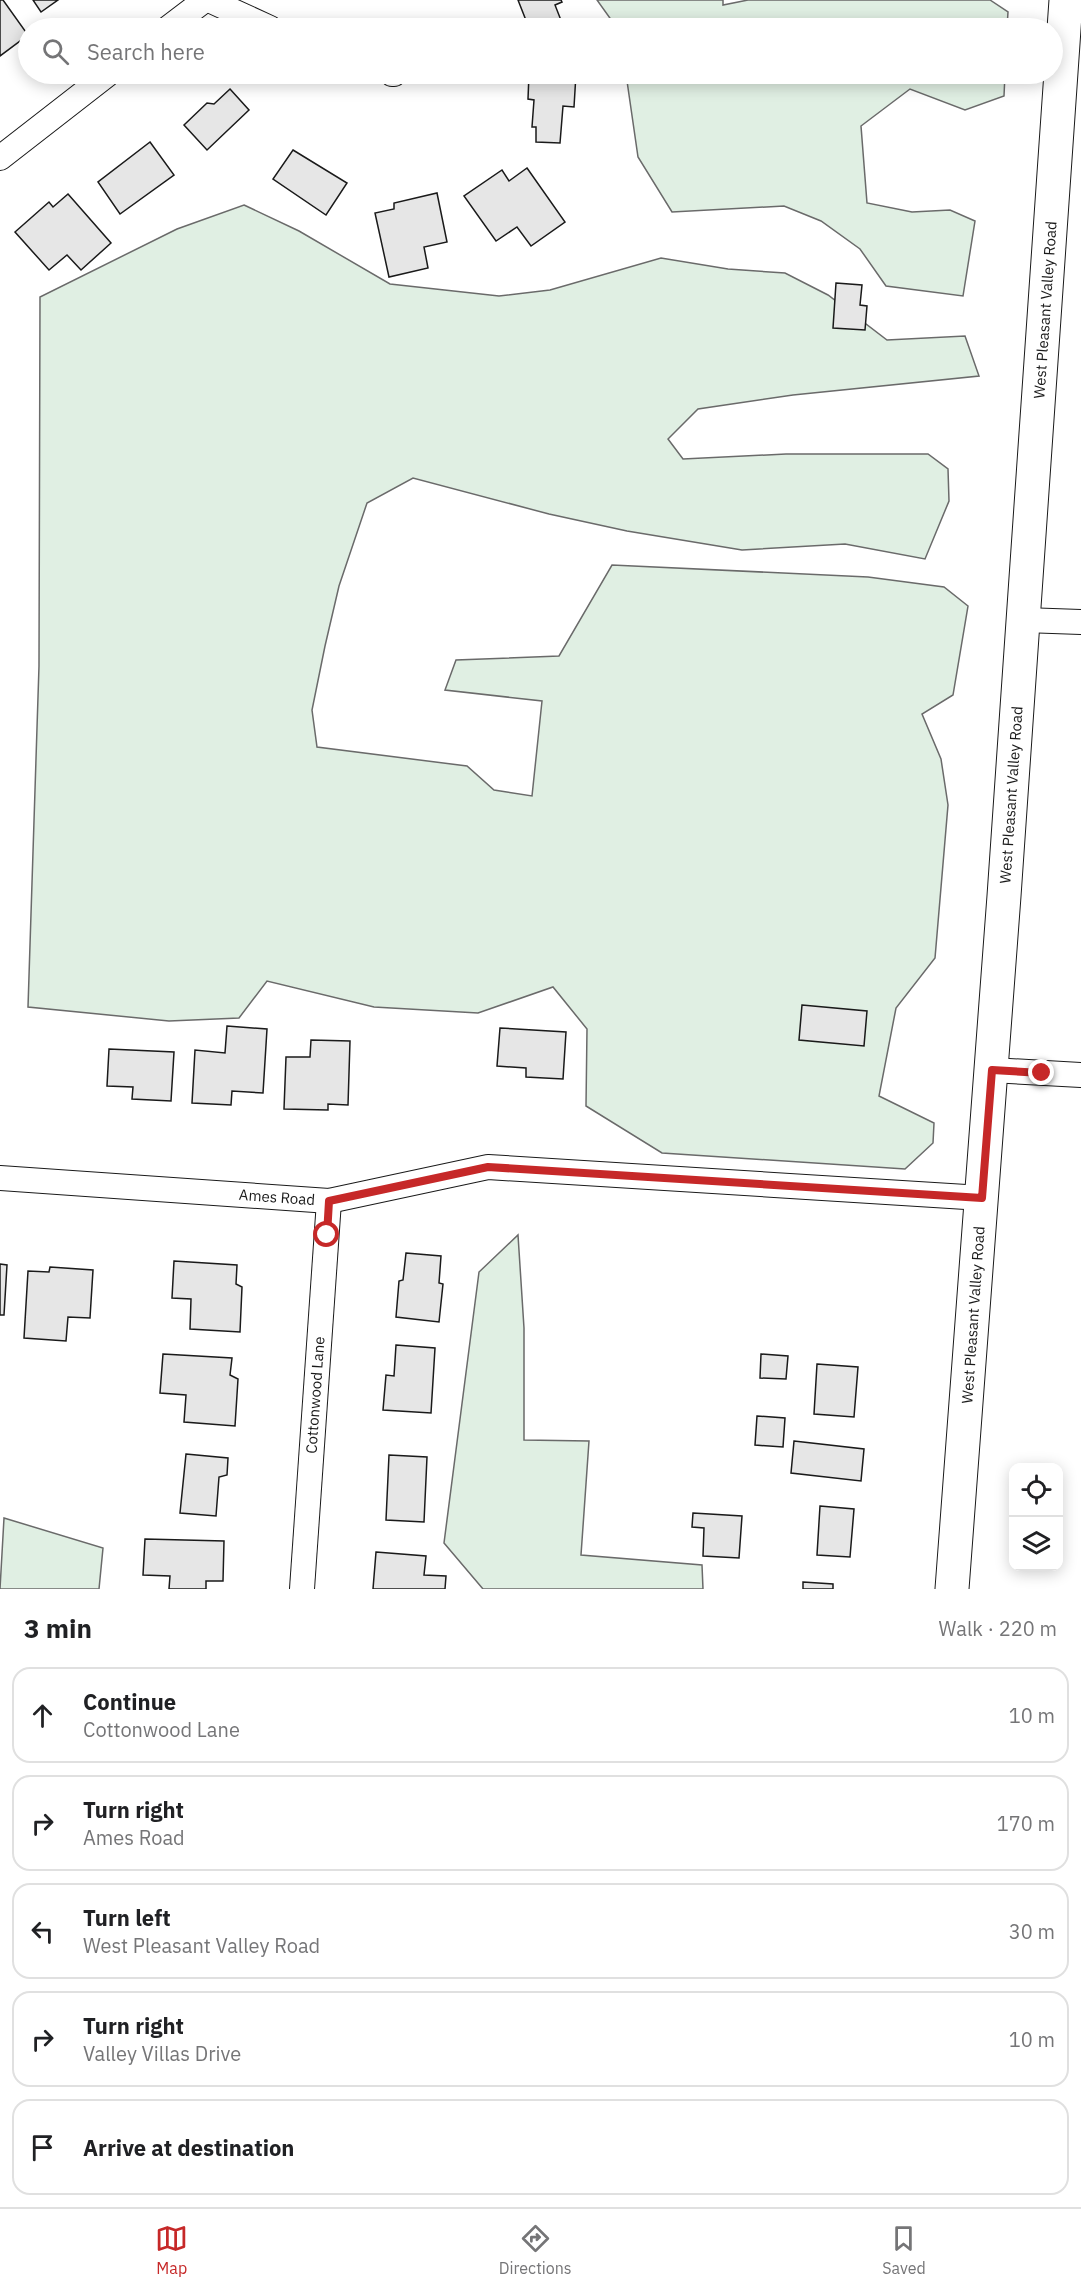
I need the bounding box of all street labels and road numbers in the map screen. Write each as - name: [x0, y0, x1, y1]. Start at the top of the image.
- street label: West Pleasant Valley Road: [1029, 221, 1061, 399]
- street label: West Pleasant Valley Road: [995, 706, 1027, 884]
- street label: Ames Road: [238, 1185, 316, 1209]
- street label: West Pleasant Valley Road: [957, 1226, 989, 1404]
- street label: Cottonwood Lane: [301, 1336, 329, 1454]

